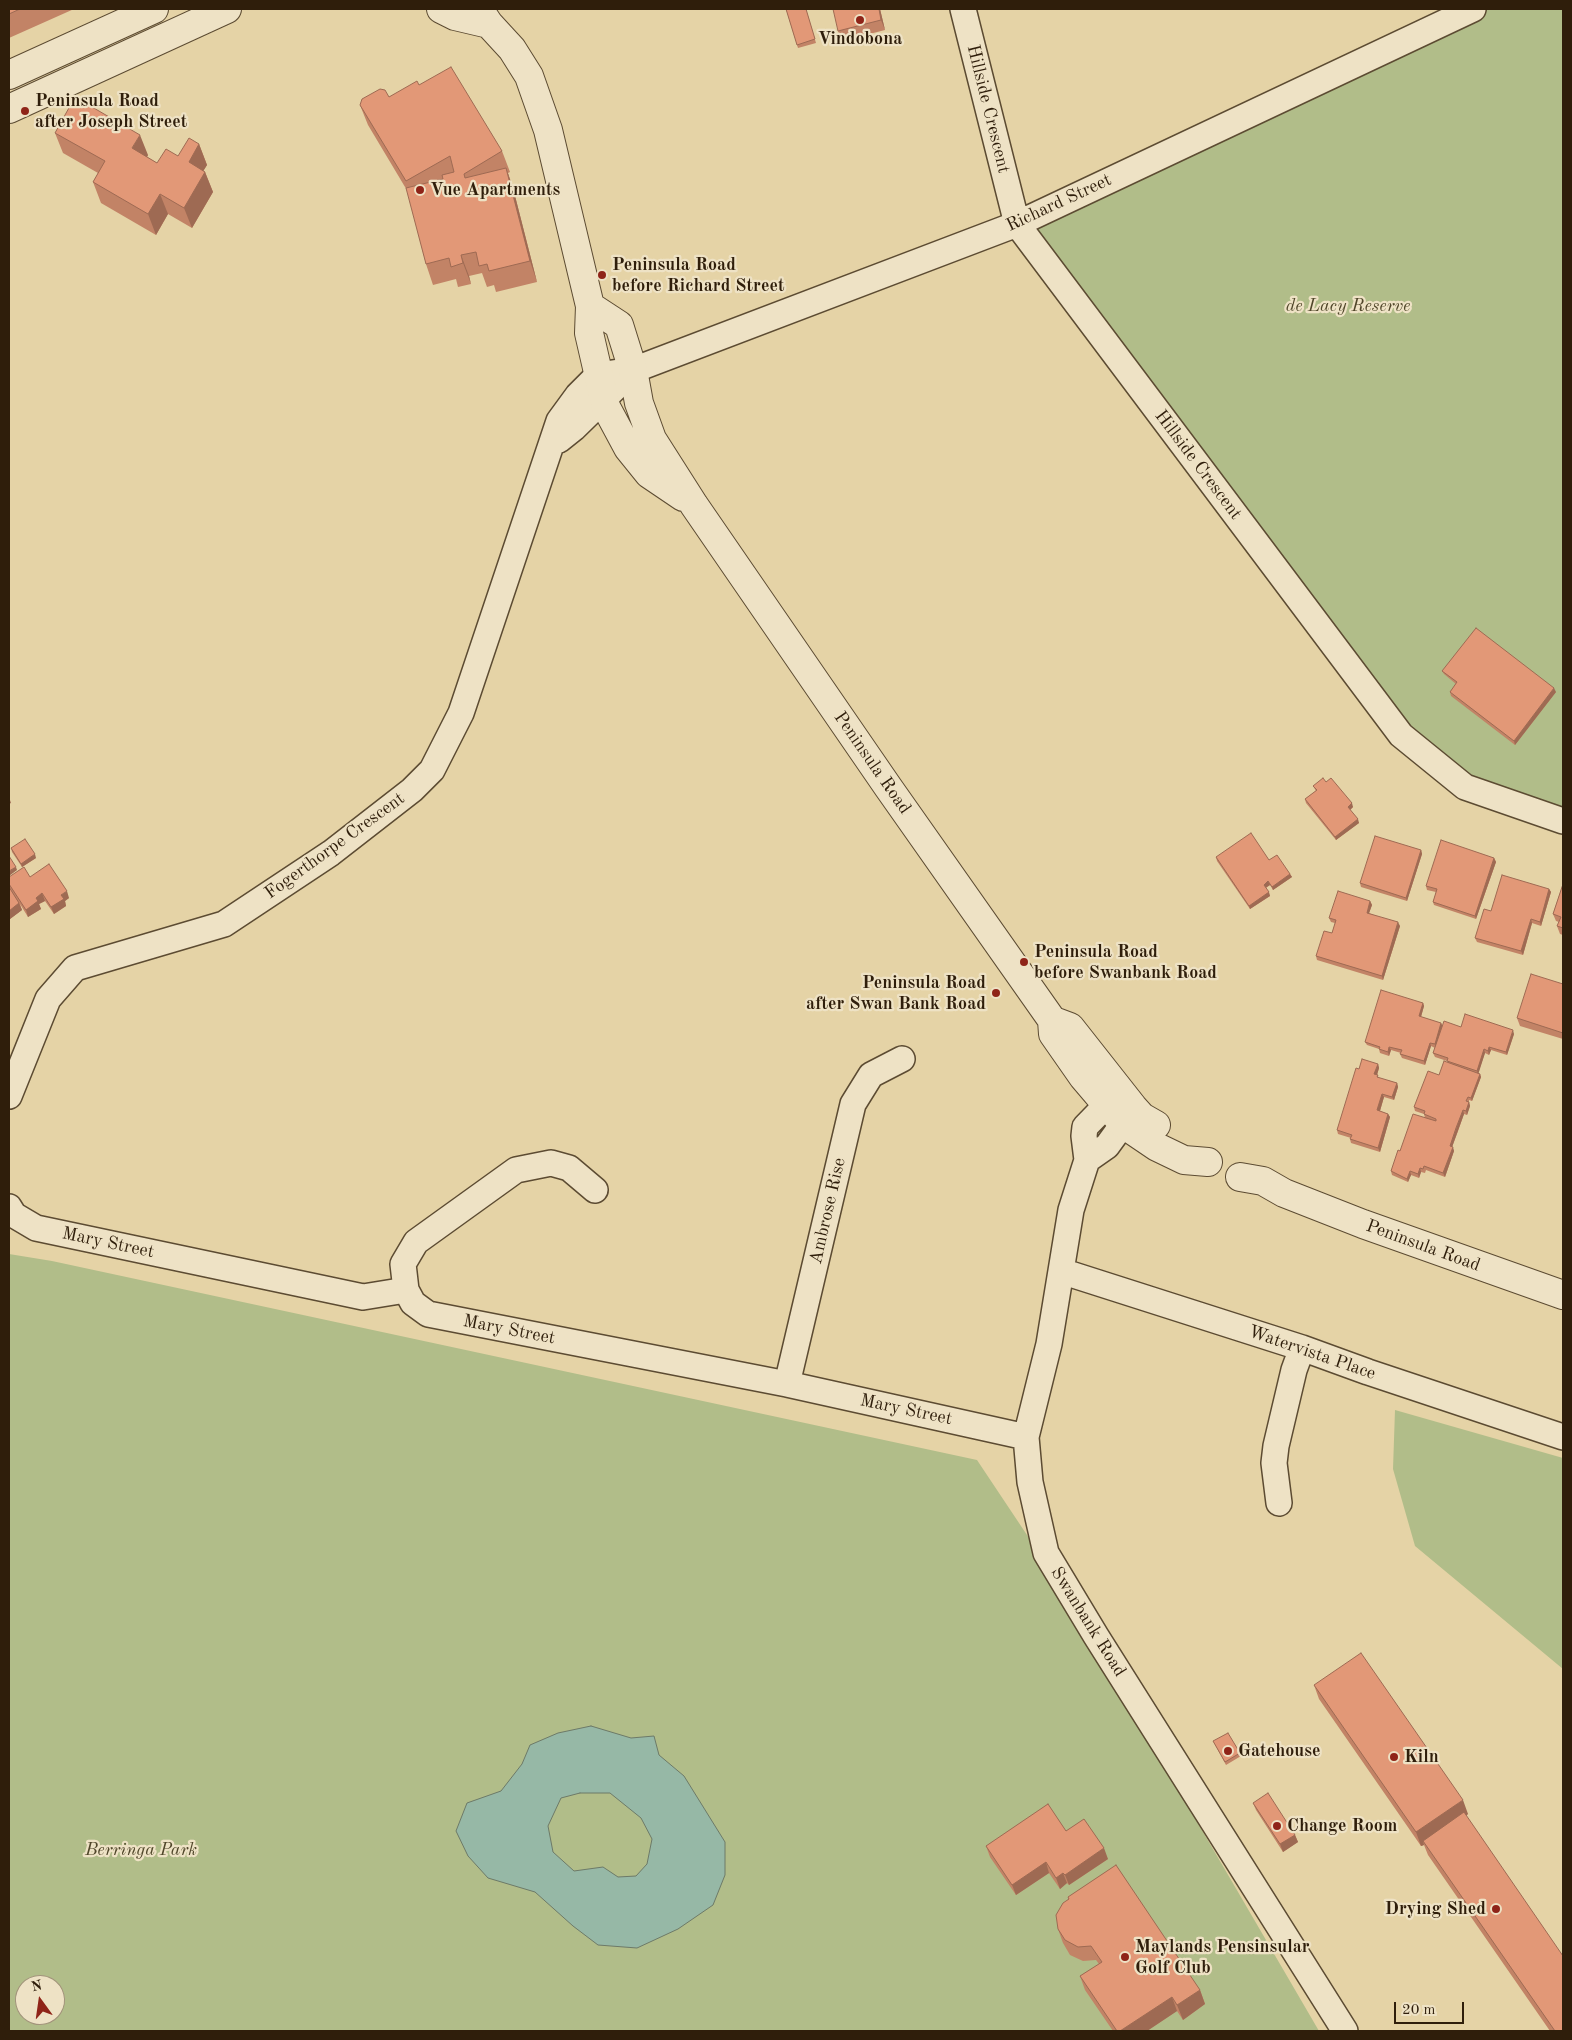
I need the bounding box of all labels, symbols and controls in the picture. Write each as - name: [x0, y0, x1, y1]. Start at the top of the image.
- marker: Vindobona: [854, 14, 866, 26]
- place label: Vindobona: [818, 28, 902, 50]
- street label: Hillside Crescent: [962, 42, 1014, 176]
- place label: Peninsula Road after Joseph Street: [35, 90, 187, 132]
- marker: Peninsula Road after Joseph Street: [19, 105, 31, 117]
- street label: Richard Street: [1003, 169, 1115, 237]
- place label: Vue Apartments: [430, 179, 560, 201]
- marker: Vue Apartments: [414, 184, 426, 196]
- place label: Peninsula Road before Richard Street: [612, 254, 784, 296]
- marker: Peninsula Road before Richard Street: [596, 269, 608, 281]
- park label: de Lacy Reserve: [1286, 295, 1410, 317]
- street label: Hillside Crescent: [1150, 406, 1246, 524]
- street label: Peninsula Road: [829, 708, 915, 818]
- street label: Fogerthorpe Crescent: [261, 788, 409, 904]
- place label: Peninsula Road before Swanbank Road: [1034, 941, 1217, 984]
- marker: Peninsula Road before Swanbank Road: [1018, 956, 1030, 968]
- place label: Peninsula Road after Swan Bank Road: [806, 972, 986, 1014]
- marker: Peninsula Road after Swan Bank Road: [990, 987, 1002, 999]
- street label: Ambrose Rise: [805, 1156, 851, 1266]
- street label: Peninsula Road: [1363, 1215, 1483, 1277]
- street label: Mary Street: [60, 1223, 156, 1263]
- street label: Mary Street: [461, 1310, 557, 1350]
- street label: Watervista Place: [1246, 1321, 1378, 1385]
- street label: Mary Street: [858, 1390, 954, 1430]
- street label: Swanbank Road: [1046, 1563, 1130, 1681]
- place label: Gatehouse: [1238, 1740, 1320, 1762]
- marker: Gatehouse: [1222, 1745, 1234, 1757]
- place label: Kiln: [1404, 1746, 1439, 1768]
- marker: Kiln: [1388, 1751, 1400, 1763]
- place label: Change Room: [1287, 1815, 1397, 1837]
- marker: Change Room: [1271, 1820, 1283, 1832]
- park label: Berringa Park: [85, 1839, 197, 1861]
- place label: Drying Shed: [1385, 1898, 1486, 1920]
- marker: Drying Shed: [1490, 1903, 1502, 1915]
- place label: Maylands Pensinsular Golf Club: [1135, 1936, 1310, 1978]
- marker: Maylands Pensinsular Golf Club: [1119, 1951, 1131, 1963]
- north arrow: [15, 1975, 65, 2025]
- text: N: [30, 1978, 43, 1995]
- scale bar: [1397, 1992, 1467, 2024]
- text: 20 m: [1402, 2003, 1436, 2018]

